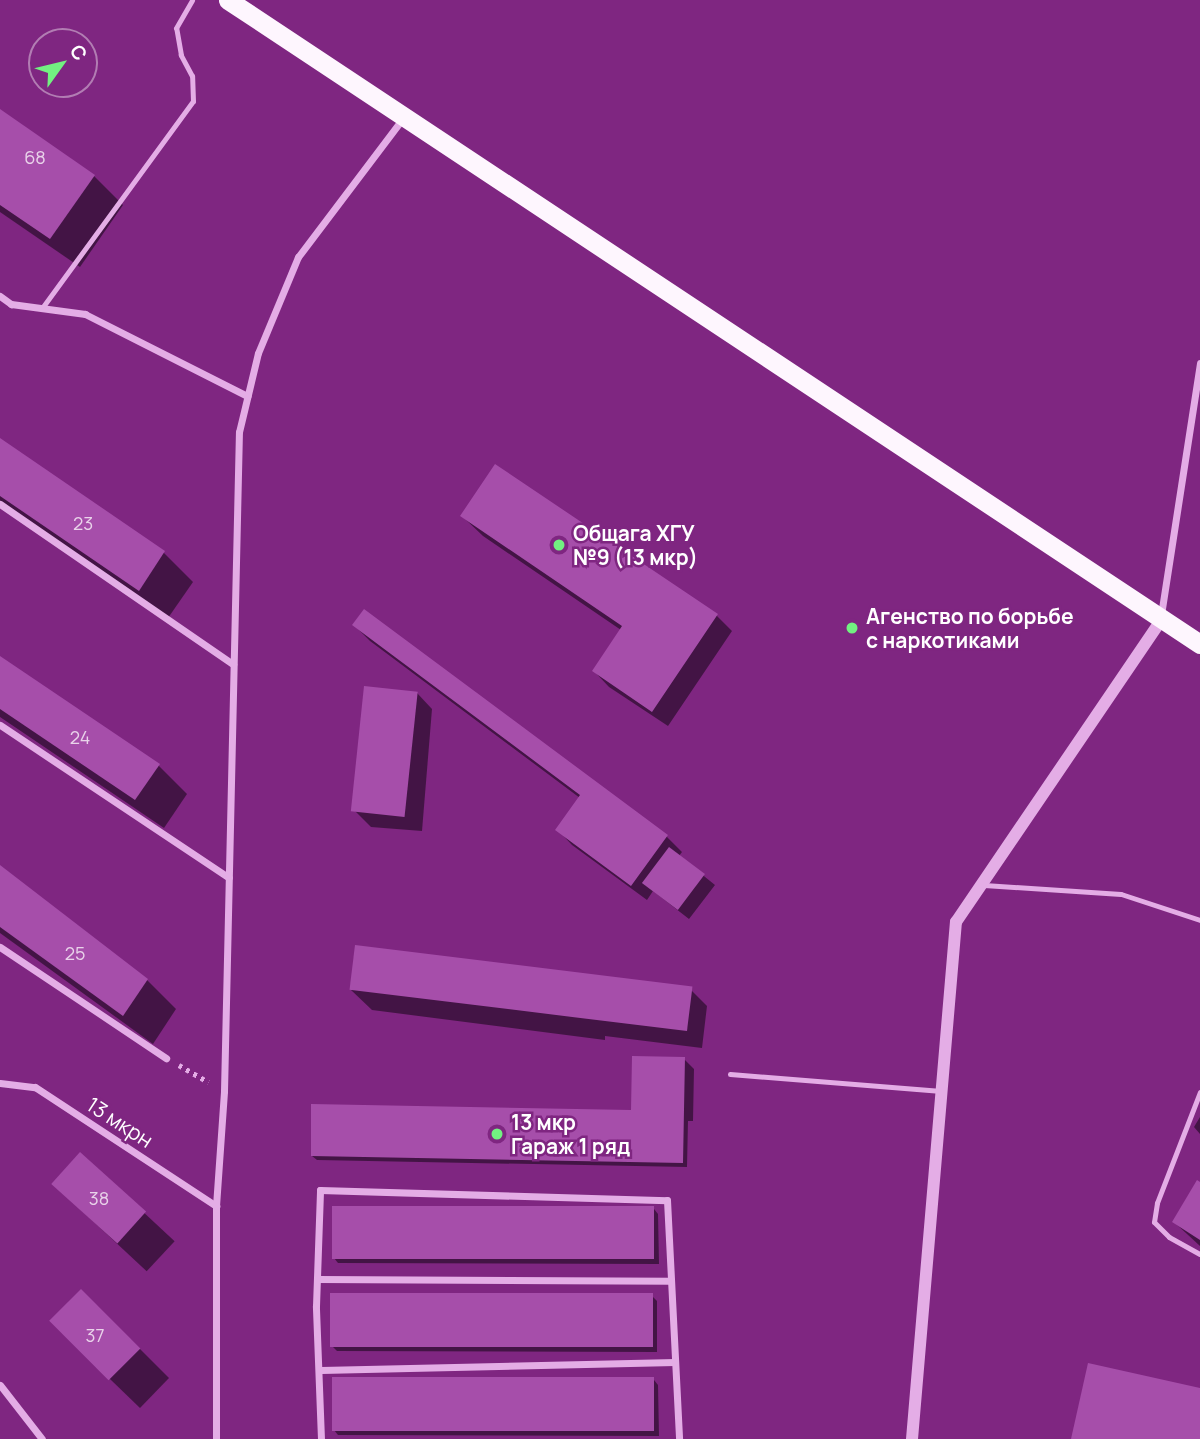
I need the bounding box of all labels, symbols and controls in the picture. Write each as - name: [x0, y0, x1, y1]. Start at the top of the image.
- north arrow: [28, 28, 98, 98]
- text: С: [64, 39, 93, 65]
- house number: 68: [24, 146, 46, 168]
- house number: 23: [73, 512, 93, 534]
- place label: Общага ХГУ №9 (13 мкр): [573, 520, 698, 570]
- marker: Общага ХГУ №9 (13 мкр): [551, 537, 567, 553]
- place label: Агенство по борьбе с наркотиками: [866, 603, 1074, 653]
- marker: Агенство по борьбе с наркотиками: [844, 620, 860, 636]
- house number: 24: [70, 726, 90, 748]
- house number: 25: [65, 942, 85, 964]
- street label: 13 мкрн: [82, 1091, 158, 1153]
- place label: 13 мкр Гараж 1 ряд: [511, 1109, 630, 1159]
- marker: 13 мкр Гараж 1 ряд: [489, 1126, 505, 1142]
- house number: 38: [89, 1187, 109, 1209]
- house number: 37: [86, 1324, 104, 1346]

